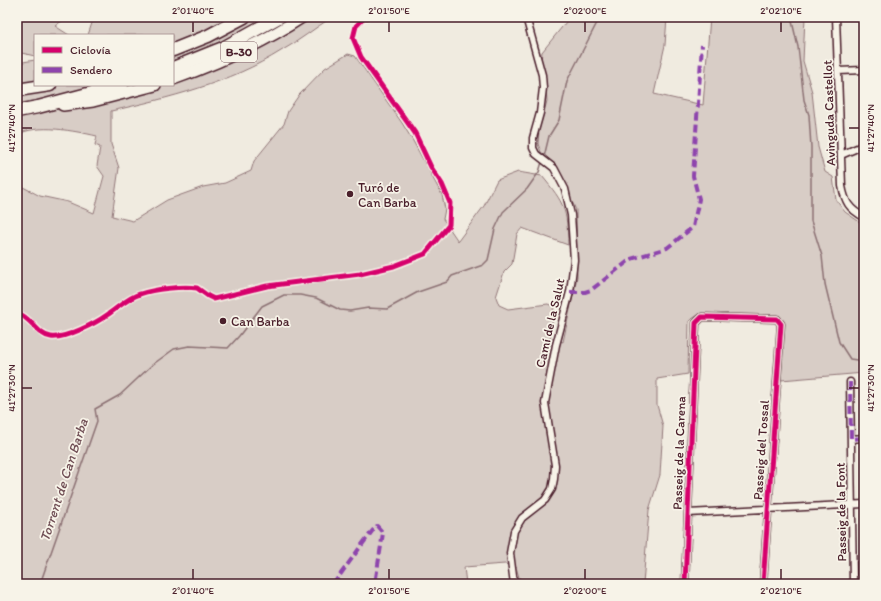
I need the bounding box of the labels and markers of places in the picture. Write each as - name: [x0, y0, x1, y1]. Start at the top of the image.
- place label: Turó de Can Barba: [358, 180, 417, 210]
- marker: Turó de Can Barba: [345, 189, 355, 199]
- place label: Can Barba: [231, 314, 290, 329]
- marker: Can Barba: [218, 316, 228, 326]

